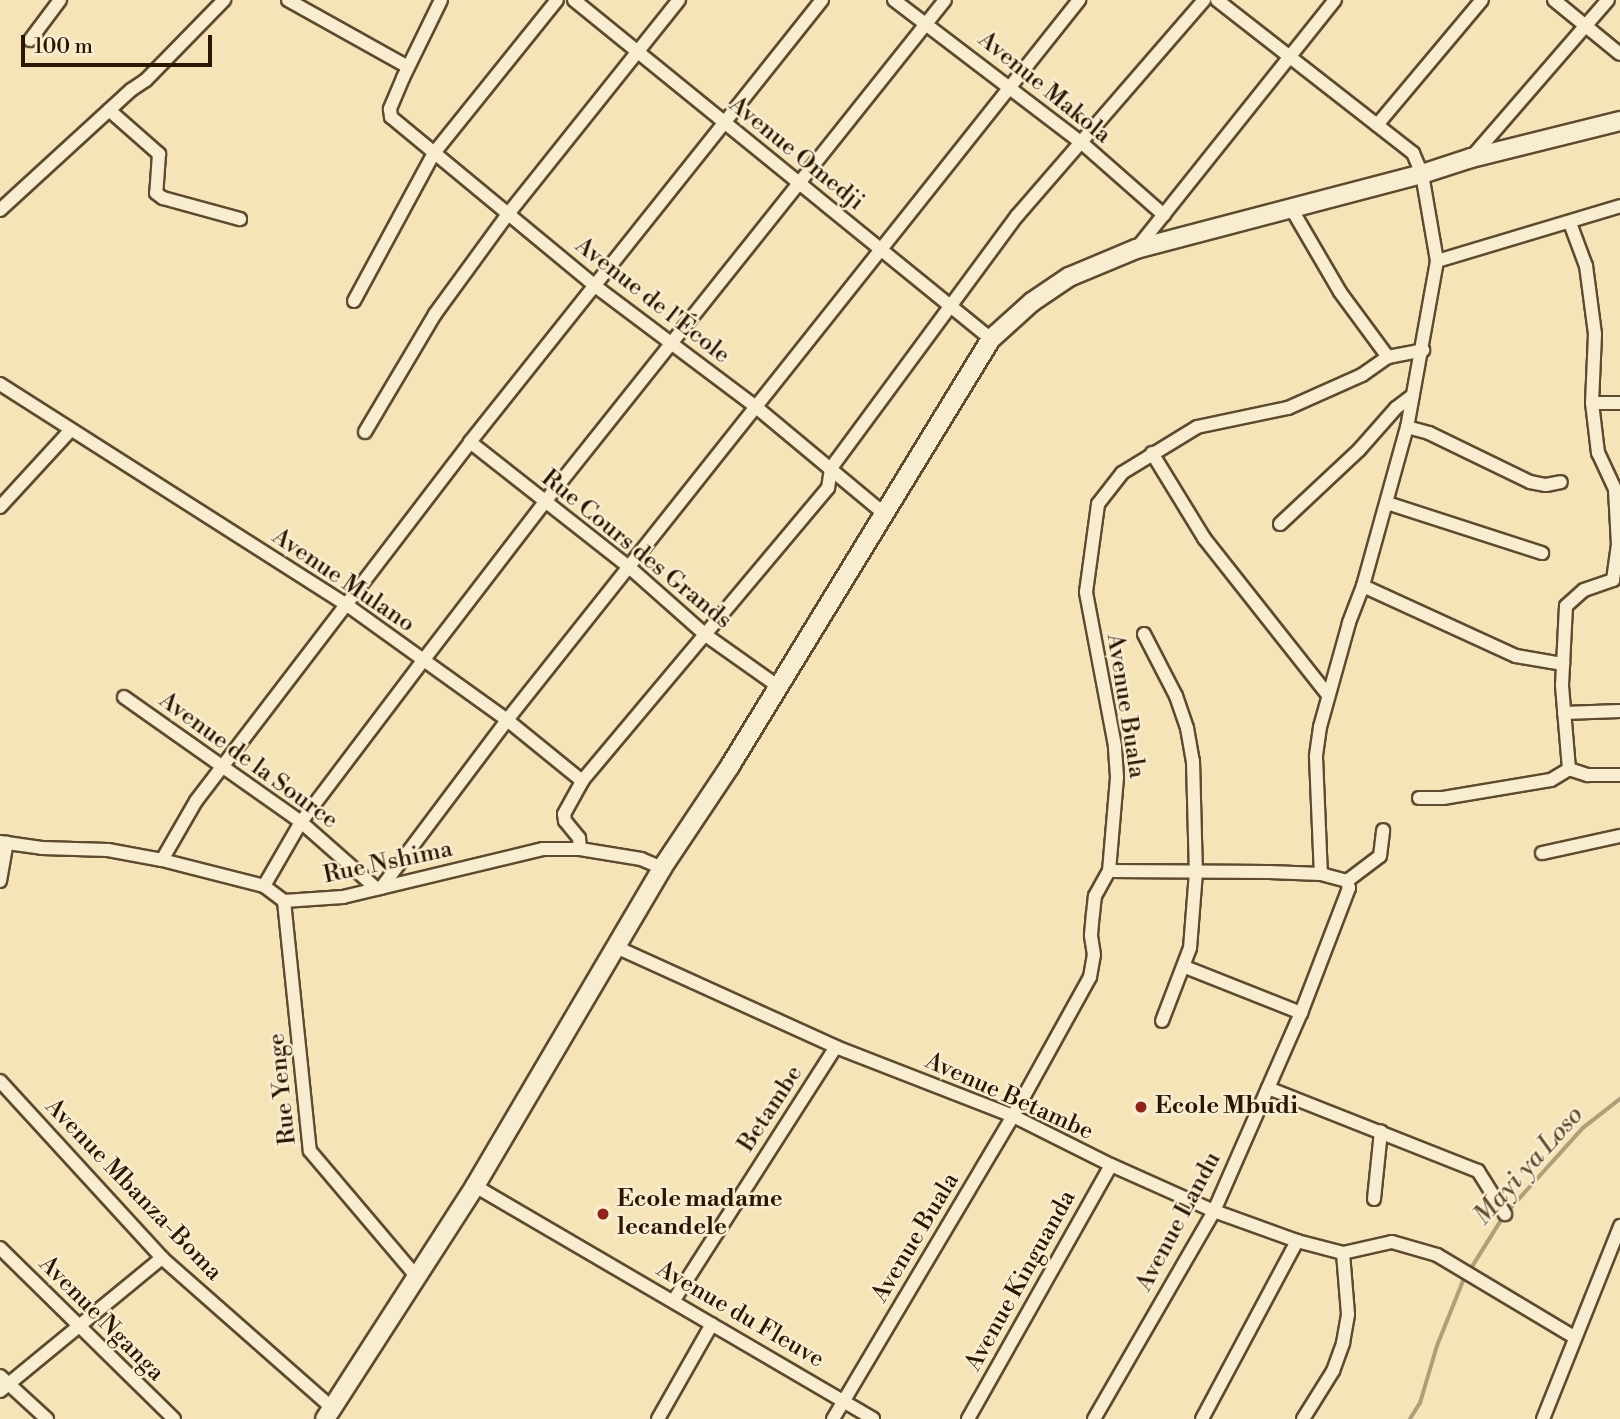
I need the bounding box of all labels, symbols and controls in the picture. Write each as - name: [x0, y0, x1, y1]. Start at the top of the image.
- scale bar: [24, 21, 215, 65]
- street label: Avenue Makola: [972, 26, 1116, 150]
- text: 100 m: [34, 34, 93, 60]
- street label: Avenue Omedji: [723, 91, 869, 217]
- street label: Avenue de l'École: [569, 232, 735, 370]
- street label: Rue Cours des Grands: [535, 464, 737, 636]
- street label: Avenue Mulano: [266, 523, 420, 639]
- street label: Avenue Buala: [1099, 632, 1151, 780]
- street label: Avenue de la Source: [153, 686, 343, 836]
- street label: Rue Nshima: [321, 835, 455, 891]
- street label: Rue Yenge: [263, 1032, 303, 1146]
- street label: Avenue Betambe: [921, 1047, 1097, 1147]
- street label: Betambe: [733, 1061, 809, 1157]
- street label: Avenue Mbanza-Boma: [39, 1093, 227, 1287]
- place label: Ecole Mbudi: [1155, 1093, 1298, 1121]
- marker: Ecole Mbudi: [1133, 1099, 1149, 1115]
- water label: Mayi ya Loso: [1467, 1100, 1591, 1232]
- street label: Avenue Landu: [1130, 1147, 1228, 1297]
- street label: Avenue Buala: [866, 1168, 966, 1308]
- place label: Ecole madame lecandele: [617, 1186, 783, 1242]
- street label: Avenue Kinguanda: [959, 1186, 1083, 1376]
- marker: Ecole madame lecandele: [595, 1206, 611, 1222]
- street label: Avenue Nganga: [32, 1250, 170, 1388]
- street label: Avenue du Fleuve: [651, 1255, 829, 1375]

